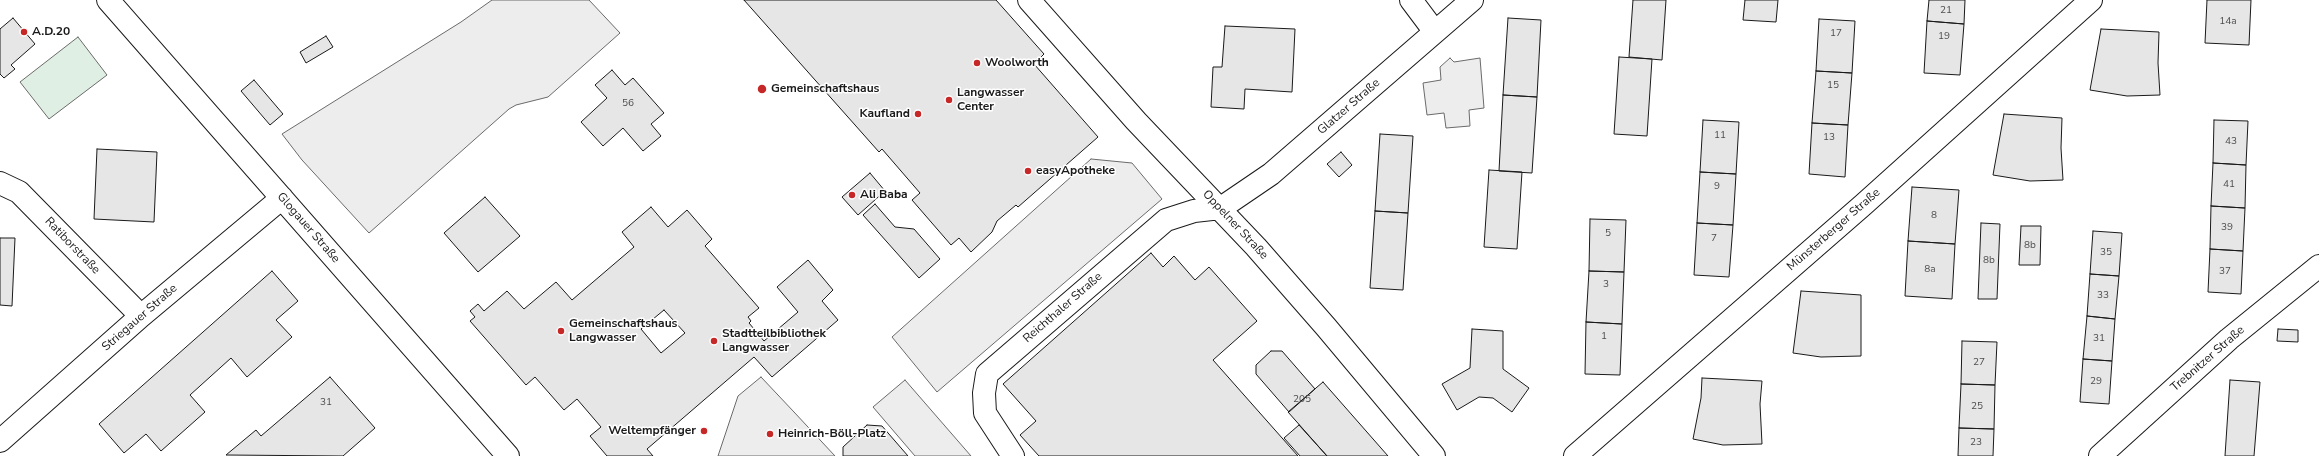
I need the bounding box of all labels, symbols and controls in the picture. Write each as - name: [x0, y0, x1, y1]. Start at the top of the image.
- house number: 21: [1940, 5, 1952, 17]
- house number: 14a: [2219, 16, 2237, 28]
- place label: A.D.20: [32, 25, 70, 39]
- marker: A.D.20: [19, 27, 29, 37]
- house number: 17: [1830, 28, 1842, 40]
- house number: 19: [1938, 31, 1950, 43]
- place label: Woolworth: [985, 56, 1049, 70]
- marker: Woolworth: [972, 58, 982, 68]
- street label: Glatzer Straße: [1315, 76, 1383, 138]
- house number: 15: [1827, 80, 1839, 92]
- place label: Gemeinschaftshaus: [771, 82, 879, 96]
- marker: Gemeinschaftshaus: [756, 83, 768, 95]
- place label: Langwasser Center: [957, 86, 1024, 114]
- marker: Langwasser Center: [944, 95, 954, 105]
- house number: 56: [622, 98, 634, 110]
- place label: Kaufland: [860, 107, 910, 121]
- marker: Kaufland: [913, 109, 923, 119]
- house number: 11: [1714, 130, 1726, 142]
- house number: 13: [1823, 132, 1835, 144]
- house number: 43: [2225, 136, 2237, 148]
- place label: easyApotheke: [1036, 164, 1115, 178]
- marker: easyApotheke: [1023, 166, 1033, 176]
- house number: 41: [2223, 179, 2235, 191]
- house number: 9: [1714, 181, 1720, 193]
- street label: Münsterberger Straße: [1785, 186, 1883, 274]
- street label: Oppelner Straße: [1199, 187, 1271, 263]
- place label: Ali Baba: [860, 188, 908, 202]
- street label: Glogauer Straße: [273, 190, 343, 266]
- marker: Ali Baba: [847, 190, 857, 200]
- house number: 8: [1931, 210, 1937, 222]
- street label: Ratiborstraße: [41, 215, 103, 277]
- house number: 39: [2221, 222, 2233, 234]
- house number: 5: [1605, 228, 1611, 240]
- house number: 7: [1711, 233, 1717, 245]
- house number: 8b: [2024, 240, 2036, 252]
- house number: 35: [2100, 247, 2112, 259]
- house number: 8b: [1983, 255, 1995, 267]
- house number: 8a: [1924, 264, 1936, 276]
- house number: 37: [2219, 266, 2231, 278]
- street label: Reichthaler Straße: [1021, 270, 1105, 346]
- house number: 3: [1603, 279, 1609, 291]
- street label: Striegauer Straße: [99, 281, 181, 355]
- house number: 33: [2097, 290, 2109, 302]
- place label: Gemeinschaftshaus Langwasser: [569, 317, 677, 345]
- street label: Trebnitzer Straße: [2168, 323, 2248, 395]
- marker: Gemeinschaftshaus Langwasser: [556, 326, 566, 336]
- place label: Stadtteilbibliothek Langwasser: [722, 327, 826, 355]
- house number: 1: [1601, 331, 1607, 343]
- house number: 31: [2093, 333, 2105, 345]
- marker: Stadtteilbibliothek Langwasser: [709, 336, 719, 346]
- house number: 27: [1973, 357, 1985, 369]
- house number: 29: [2090, 376, 2102, 388]
- house number: 205: [1293, 394, 1311, 406]
- house number: 31: [320, 397, 332, 409]
- house number: 25: [1971, 401, 1983, 413]
- place label: Weltempfänger: [608, 424, 696, 438]
- marker: Weltempfänger: [699, 426, 709, 436]
- place label: Heinrich-Böll-Platz: [778, 427, 886, 441]
- marker: Heinrich-Böll-Platz: [765, 429, 775, 439]
- house number: 23: [1970, 437, 1982, 449]

